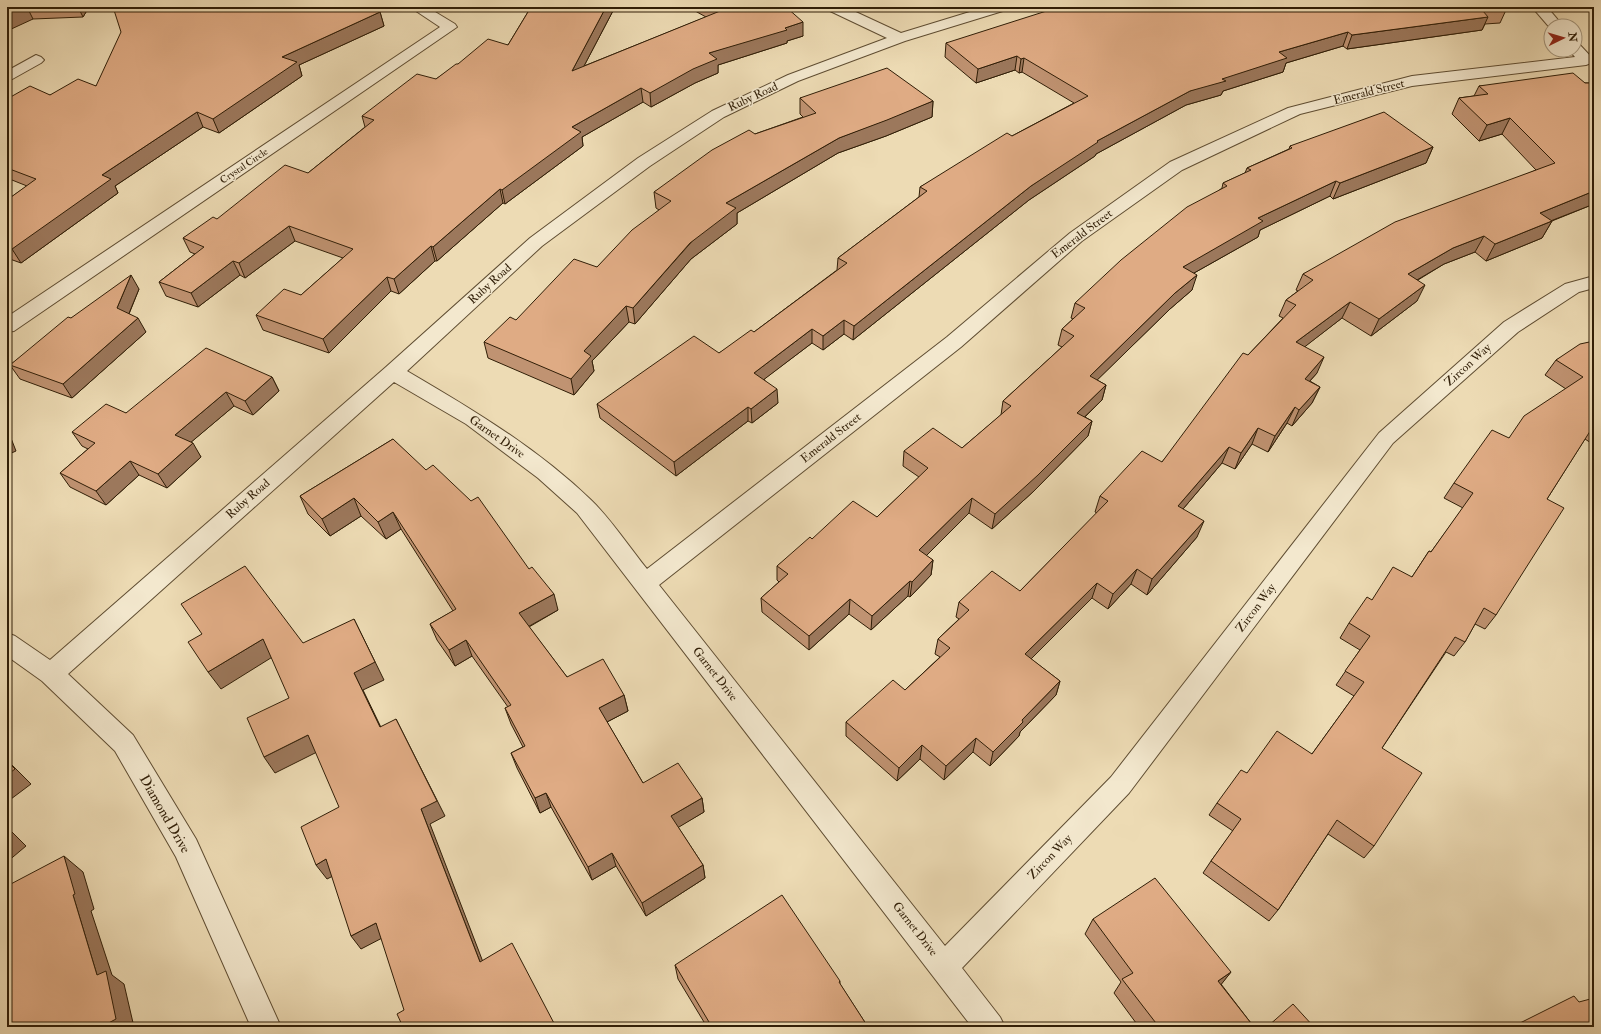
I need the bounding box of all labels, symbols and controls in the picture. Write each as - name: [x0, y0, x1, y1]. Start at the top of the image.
- north arrow: [1543, 18, 1583, 58]
- text: N: [1565, 31, 1579, 44]
- street label: Emerald Street: [1332, 76, 1406, 108]
- street label: Ruby Road: [726, 79, 780, 115]
- street label: Crystal Circle: [218, 146, 271, 187]
- street label: Emerald Street: [1048, 206, 1116, 262]
- street label: Ruby Road: [465, 261, 515, 307]
- street label: Zircon Way: [1442, 340, 1495, 390]
- street label: Emerald Street: [798, 410, 864, 466]
- street label: Garnet Drive: [466, 412, 528, 462]
- street label: Ruby Road: [223, 476, 273, 522]
- street label: Zircon Way: [1233, 580, 1280, 635]
- street label: Garnet Drive: [689, 644, 741, 704]
- street label: Diamond Drive: [136, 772, 194, 856]
- street label: Zircon Way: [1025, 831, 1076, 883]
- street label: Garnet Drive: [889, 899, 941, 959]

